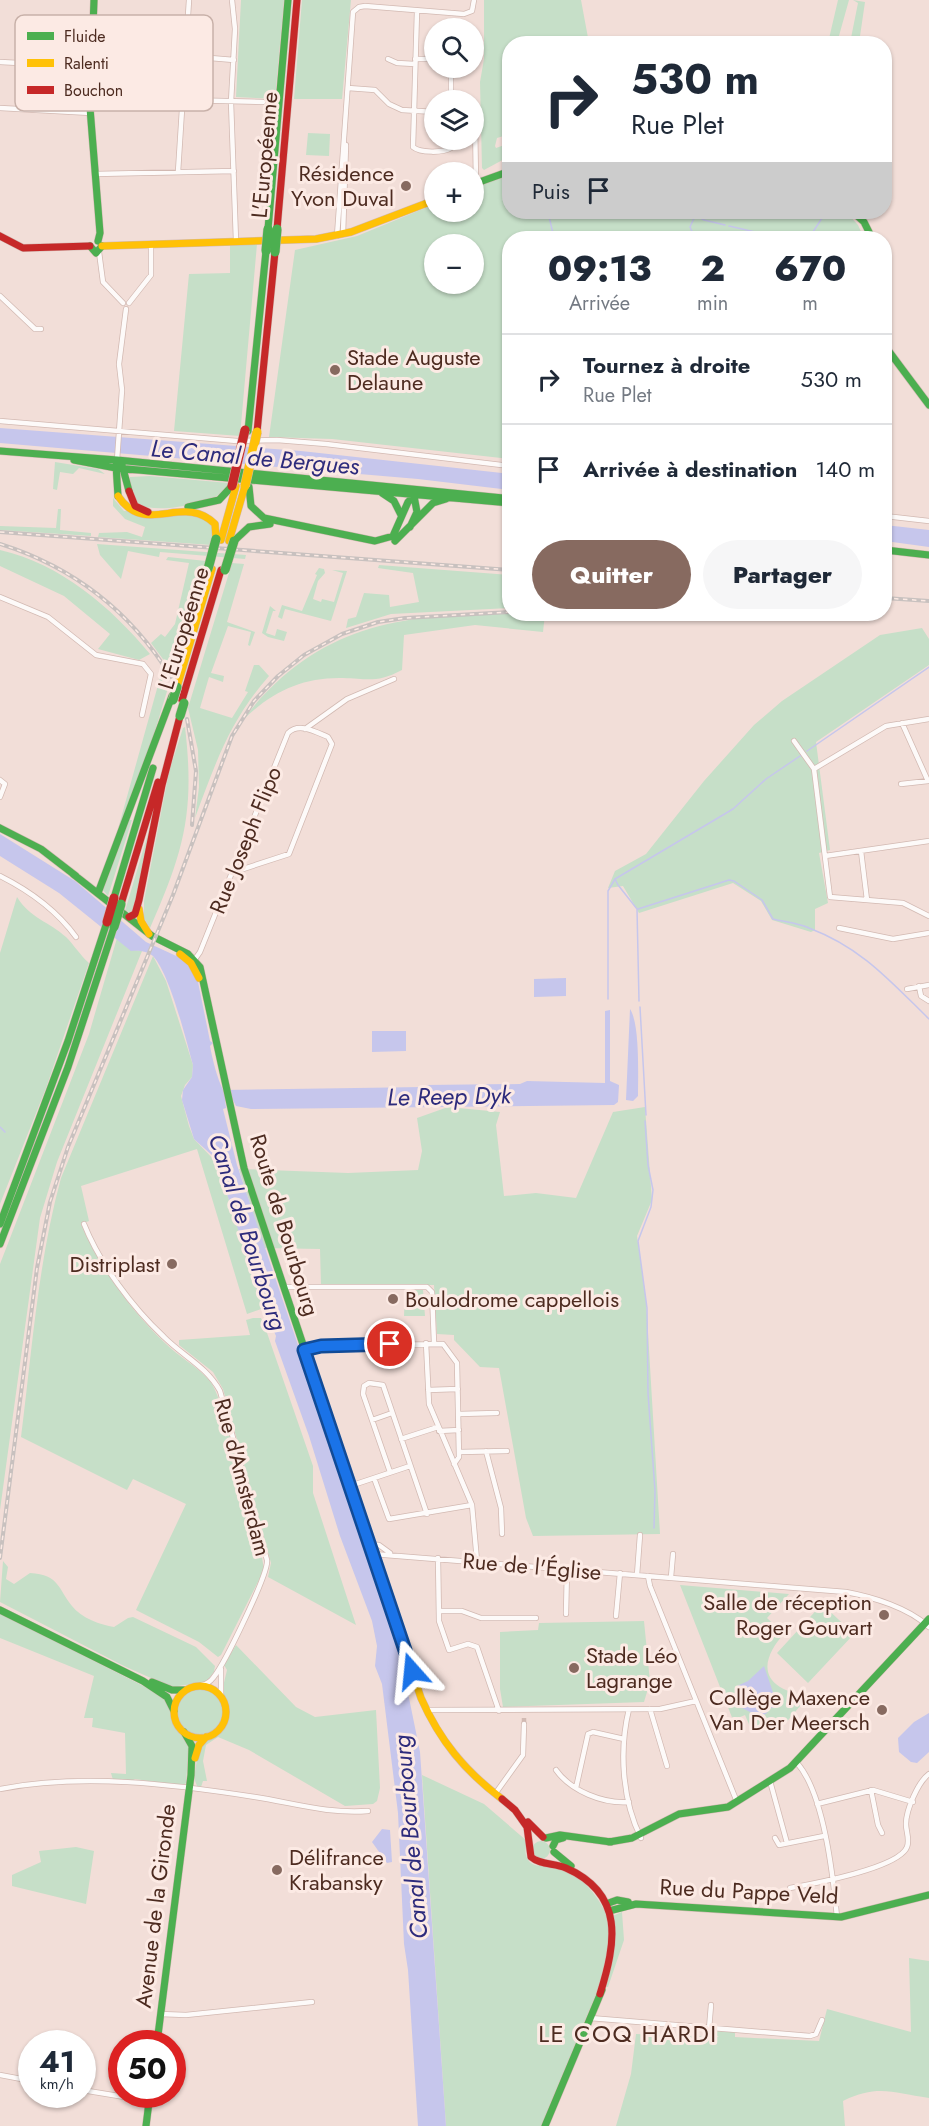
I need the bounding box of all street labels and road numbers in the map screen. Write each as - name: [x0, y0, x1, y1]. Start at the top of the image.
- street label: L'Européenne: [243, 90, 285, 220]
- street label: L'Européenne: [149, 563, 217, 693]
- street label: Rue Joseph Flipo: [201, 762, 289, 918]
- street label: Route de Bourbourg: [242, 1130, 328, 1320]
- street label: Rue d'Amsterdam: [207, 1394, 279, 1560]
- street label: Rue de l'Église: [461, 1544, 603, 1588]
- street label: Avenue de la Gironde: [127, 1802, 183, 2010]
- street label: Rue du Pappe Veld: [659, 1870, 839, 1912]

